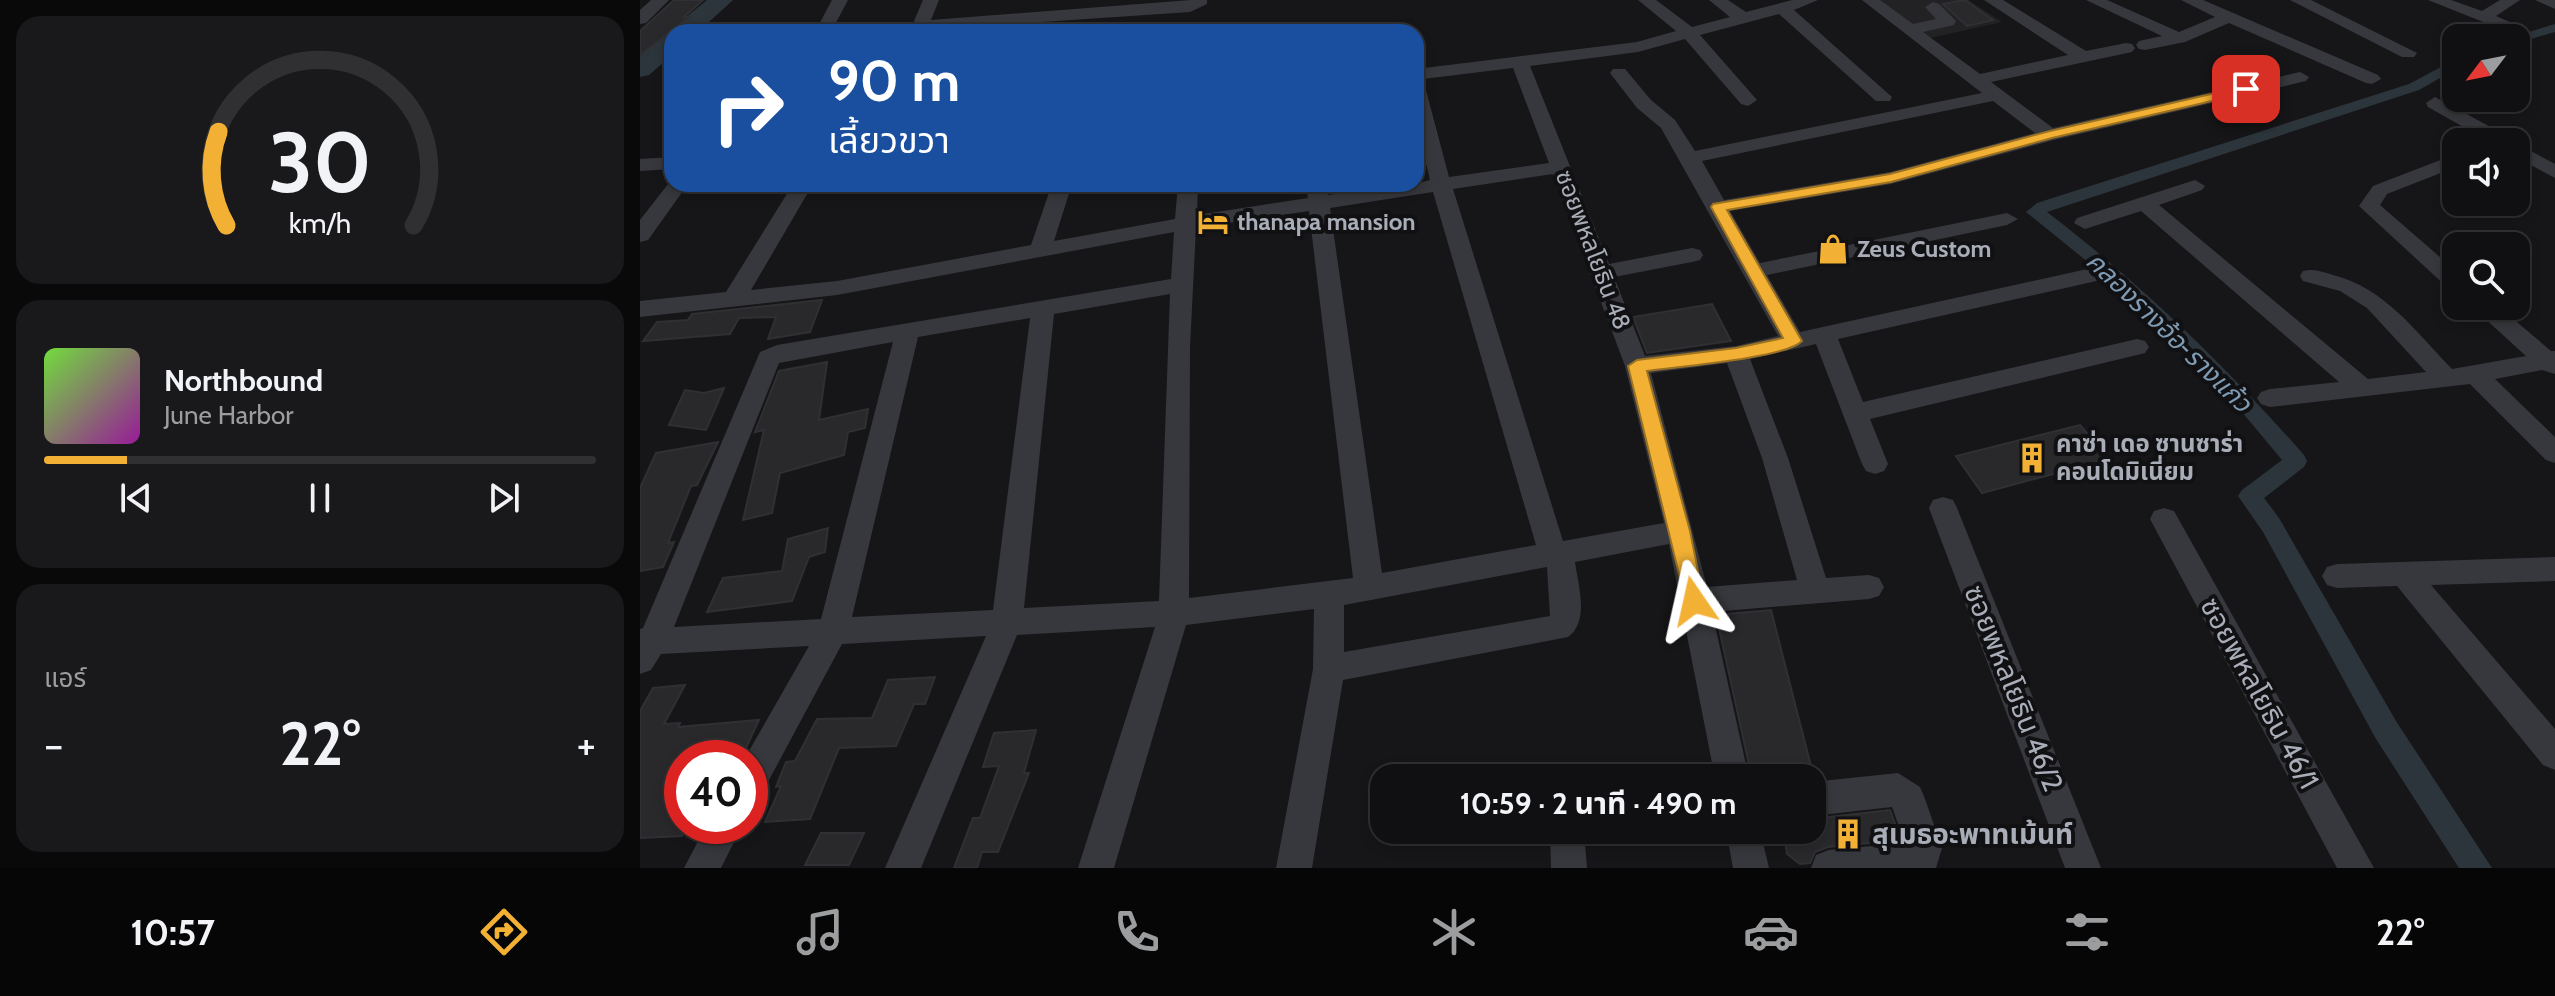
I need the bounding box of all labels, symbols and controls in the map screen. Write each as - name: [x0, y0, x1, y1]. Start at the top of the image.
- north arrow: [2442, 24, 2530, 112]
- map controls: [2442, 24, 2530, 320]
- text: 90 m: [828, 47, 960, 115]
- pin: [2212, 55, 2280, 123]
- icon: right: [696, 56, 800, 160]
- icon: arrive: [2224, 67, 2268, 111]
- text: 30: [268, 112, 372, 213]
- text: เลี้ยวขวา: [828, 118, 950, 162]
- button: sound: [2442, 128, 2530, 216]
- street label: ซอยพหลโยธิน 48: [1550, 166, 1637, 334]
- text: km/h: [289, 205, 351, 240]
- hotel icon: thanapa mansion: [1196, 205, 1230, 239]
- place label: thanapa mansion: [1237, 207, 1416, 236]
- shop icon: Zeus Custom: [1816, 232, 1850, 266]
- button: search: [2442, 232, 2530, 320]
- place label: Zeus Custom: [1857, 234, 1991, 263]
- water label: คลองรางอ้อ-รางแก้ว: [2080, 245, 2259, 420]
- text: Northbound: [164, 362, 323, 399]
- text: June Harbor: [164, 399, 293, 431]
- place label: คาซ่า เดอ ซานซาร่า คอนโดมิเนี่ยม: [2056, 429, 2243, 486]
- building icon: คาซ่า เดอ ซานซาร่า คอนโดมิเนี่ยม: [2015, 441, 2049, 475]
- icon: previous: [114, 476, 158, 520]
- icon: pause: [298, 476, 342, 520]
- icon: next: [482, 476, 526, 520]
- position arrow: [1652, 559, 1736, 643]
- street label: ซอยพหลโยธิน 46/2: [1957, 580, 2071, 796]
- street label: ซอยพหลโยธิน 46/1: [2193, 591, 2327, 795]
- text: แอร์: [44, 662, 86, 694]
- text: 22°: [280, 707, 360, 780]
- text: −: [44, 718, 63, 771]
- text: +: [577, 718, 596, 771]
- speed limit sign: 40: [664, 740, 768, 844]
- text: 10:59 · 2 นาที · 490 m: [1460, 785, 1736, 822]
- building icon: สุเมธอะพาทเม้นท์: [1831, 817, 1865, 851]
- place label: สุเมธอะพาทเม้นท์: [1872, 817, 2073, 851]
- icon: directions: [476, 904, 532, 960]
- icon: music: [792, 904, 848, 960]
- icon: phone: [1109, 904, 1165, 960]
- icon: climate: [1426, 904, 1482, 960]
- icon: car: [1743, 904, 1799, 960]
- icon: filters: [2059, 904, 2115, 960]
- text: 10:57: [130, 910, 215, 954]
- text: 22°: [2376, 910, 2425, 954]

